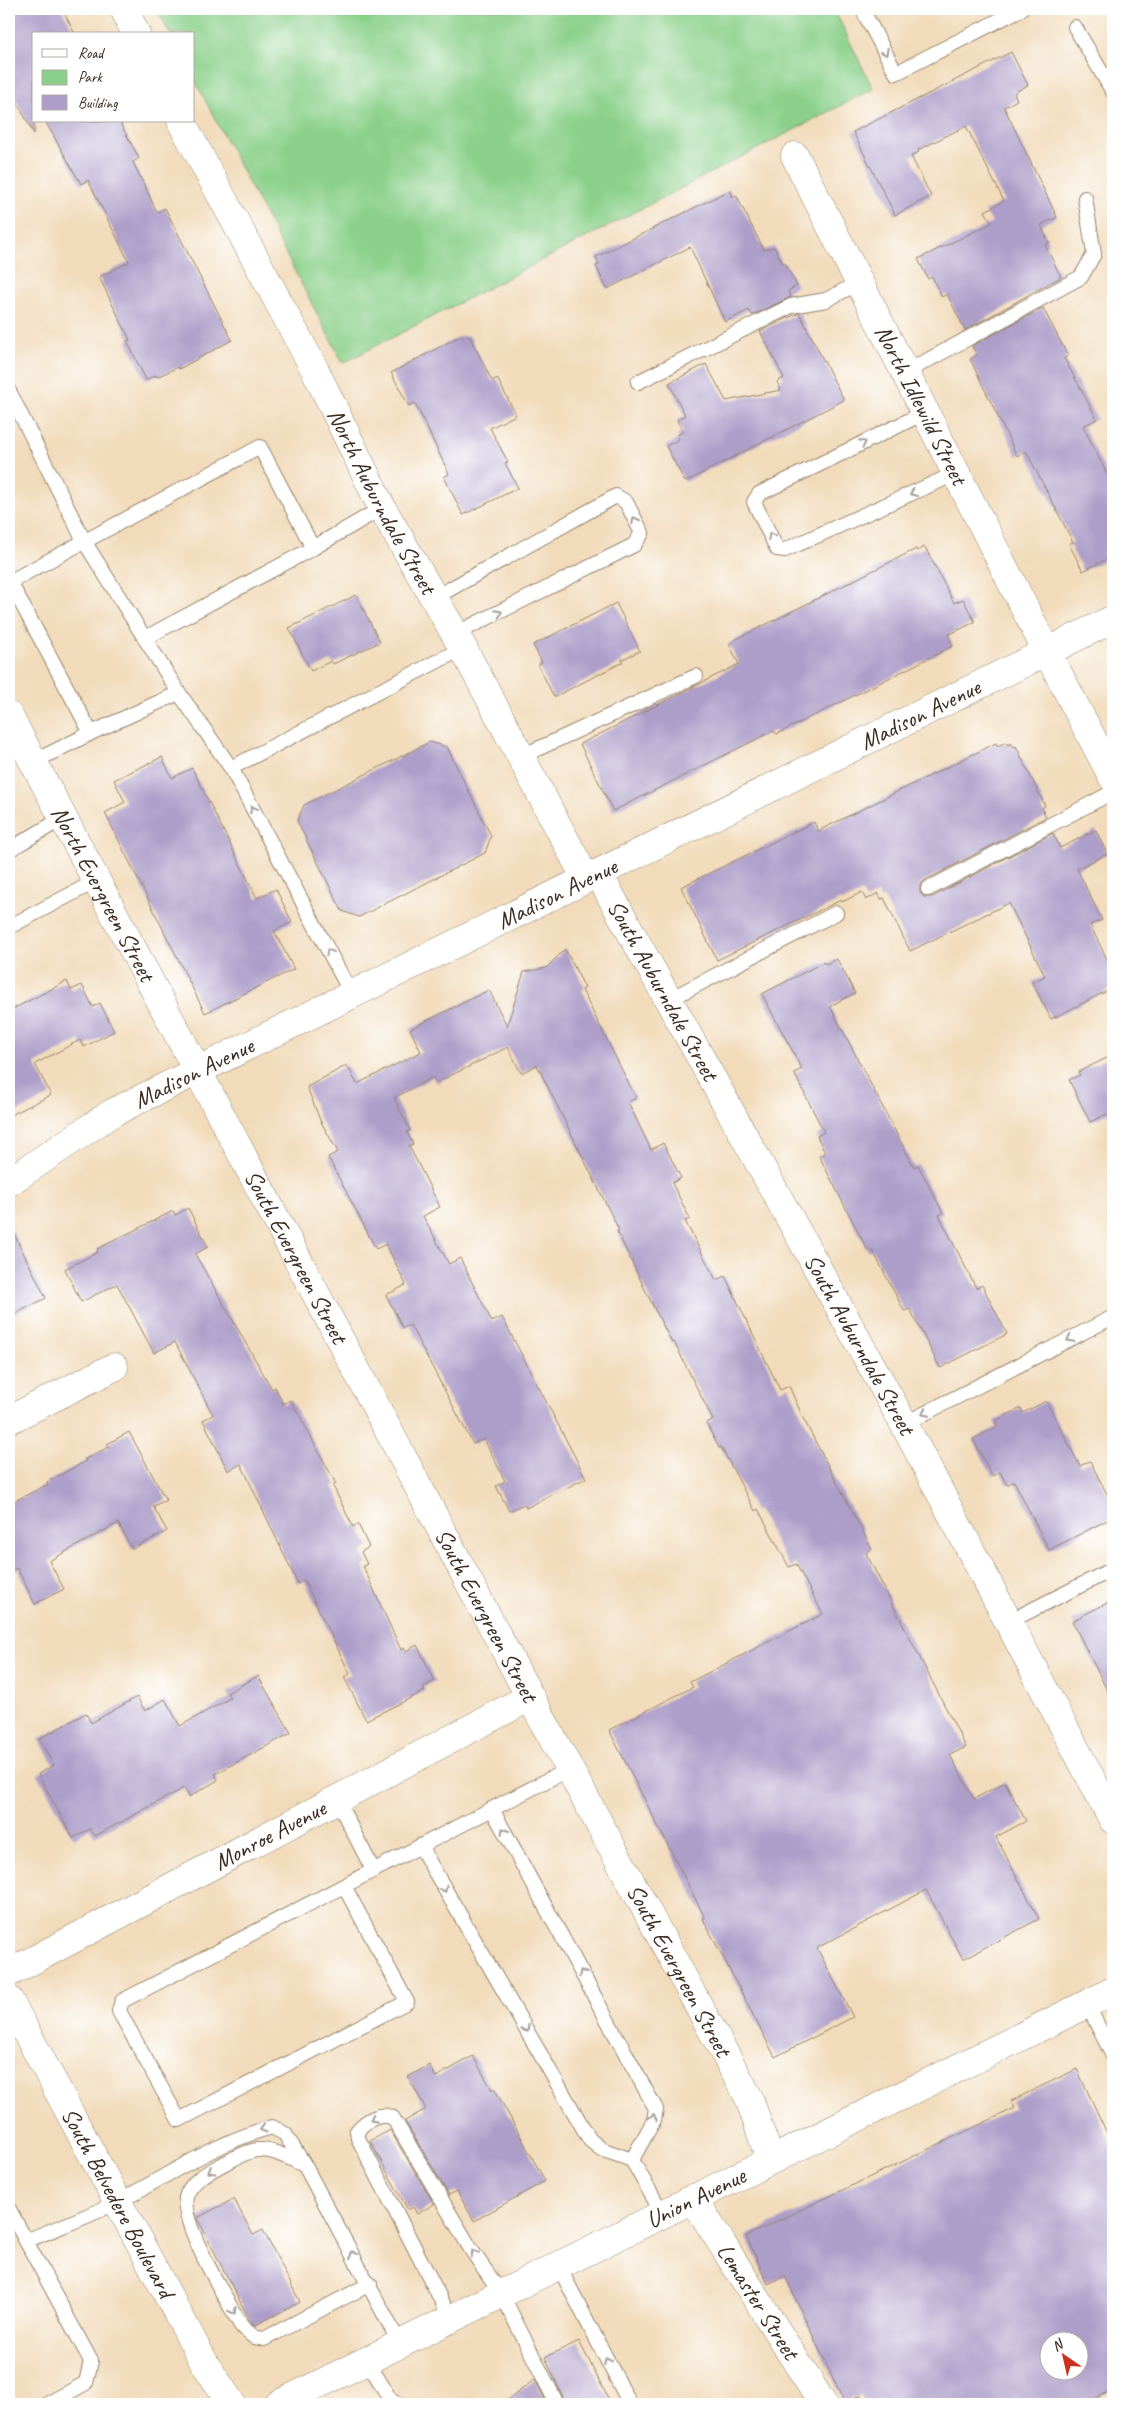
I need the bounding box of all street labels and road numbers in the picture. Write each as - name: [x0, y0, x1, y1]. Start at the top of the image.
- street label: North Idlewild Street: [868, 320, 975, 491]
- street label: North Auburndale Street: [321, 404, 444, 601]
- street label: Madison Avenue: [855, 671, 987, 757]
- street label: North Evergreen Street: [44, 801, 163, 988]
- street label: Madison Avenue: [492, 850, 624, 936]
- street label: South Auburndale Street: [601, 895, 726, 1087]
- street label: Madison Avenue: [129, 1029, 261, 1115]
- street label: South Evergreen Street: [238, 1165, 355, 1350]
- street label: South Auburndale Street: [798, 1249, 923, 1441]
- street label: South Evergreen Street: [428, 1523, 546, 1709]
- street label: Monroe Avenue: [208, 1792, 333, 1877]
- street label: South Evergreen Street: [620, 1879, 739, 2063]
- street label: South Belvedere Boulevard: [55, 2102, 183, 2306]
- street label: Union Avenue: [641, 2159, 752, 2235]
- street label: Lemaster Street: [710, 2238, 807, 2366]

